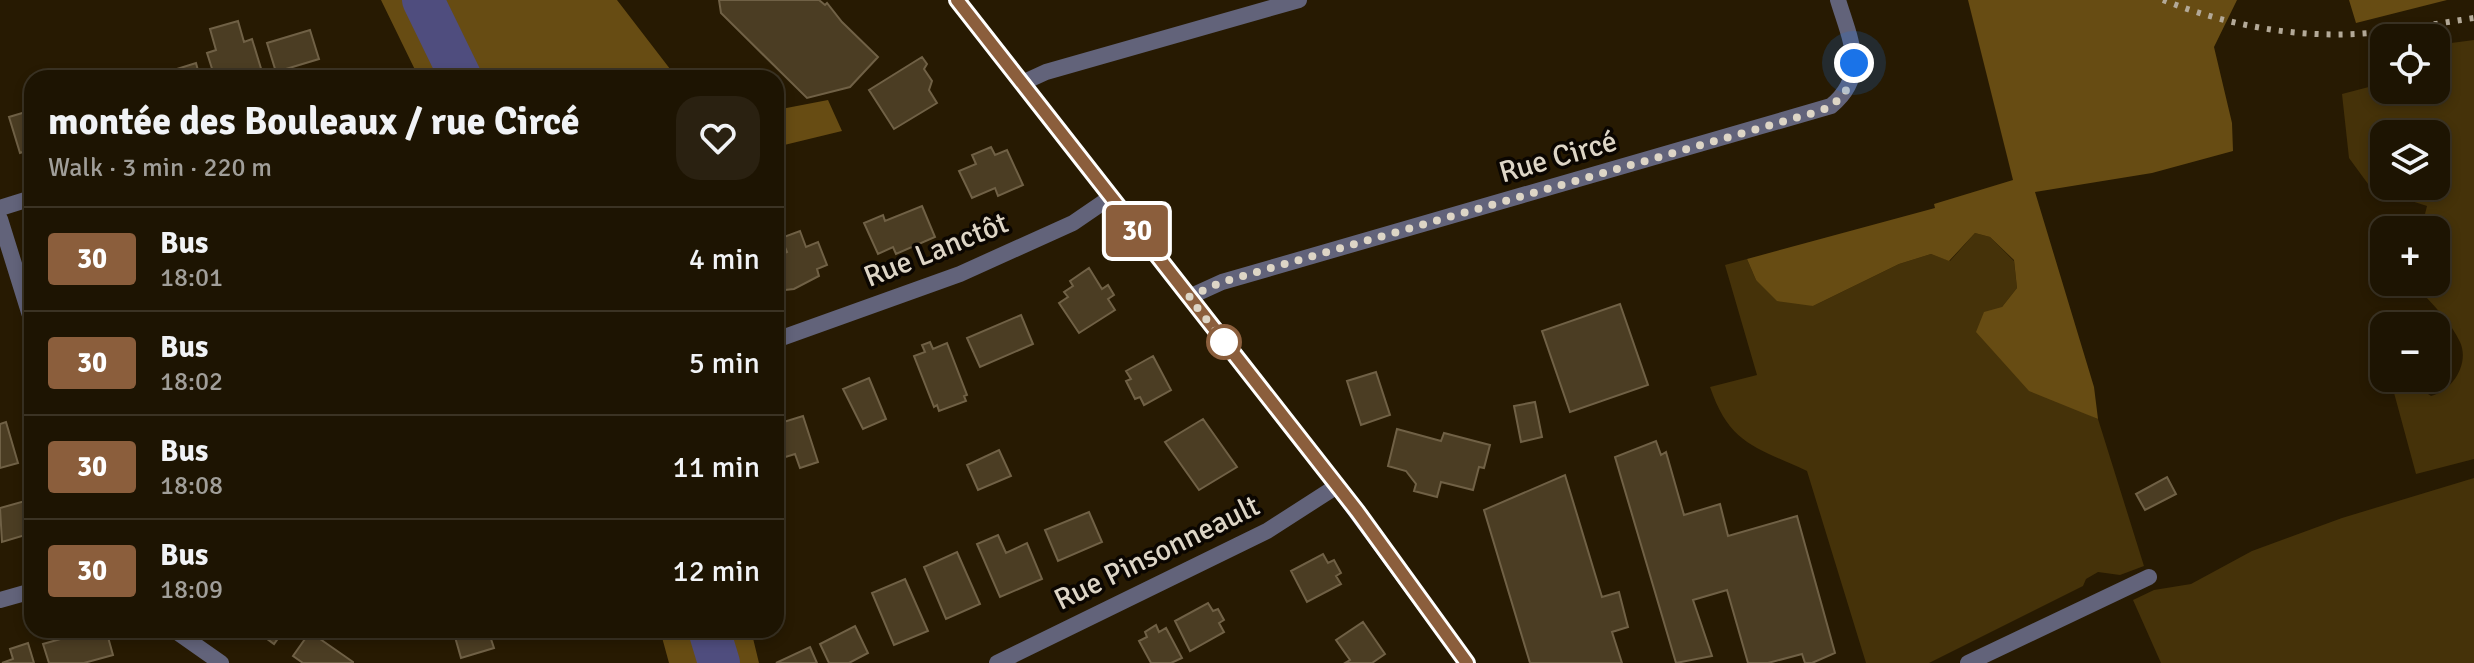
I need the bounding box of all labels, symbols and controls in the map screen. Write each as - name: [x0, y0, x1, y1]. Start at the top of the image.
- map controls: [2370, 24, 2450, 392]
- button: locate: [2370, 24, 2450, 104]
- your location: [1834, 43, 1874, 83]
- button: heart: [676, 96, 760, 180]
- text: montée des Bouleaux / rue Circé: [48, 98, 580, 145]
- button: layers: [2370, 120, 2450, 200]
- street label: Rue Circé: [1495, 123, 1621, 191]
- text: Walk · 3 min · 220 m: [48, 152, 272, 184]
- street label: Rue Lanctôt: [858, 204, 1014, 296]
- line badge: 30: [1101, 205, 1173, 257]
- text: 30: [1122, 214, 1152, 248]
- button: +: [2370, 216, 2450, 296]
- text: Bus: [160, 225, 208, 262]
- text: 4 min: [689, 241, 760, 278]
- text: 30: [77, 242, 107, 276]
- text: 18:01: [160, 262, 223, 294]
- button: −: [2370, 312, 2450, 392]
- unlabelled marker: [1207, 325, 1241, 359]
- text: Bus: [160, 329, 208, 366]
- text: 5 min: [689, 345, 760, 382]
- text: 30: [77, 346, 107, 380]
- text: 18:02: [160, 366, 223, 398]
- text: Bus: [160, 433, 208, 470]
- text: 11 min: [673, 449, 760, 486]
- text: 30: [77, 450, 107, 484]
- text: 18:08: [160, 470, 223, 502]
- street label: Rue Pinsonneault: [1048, 487, 1266, 619]
- text: Bus: [160, 537, 208, 574]
- text: 12 min: [673, 553, 760, 590]
- text: 30: [77, 554, 107, 588]
- text: 18:09: [160, 574, 223, 606]

